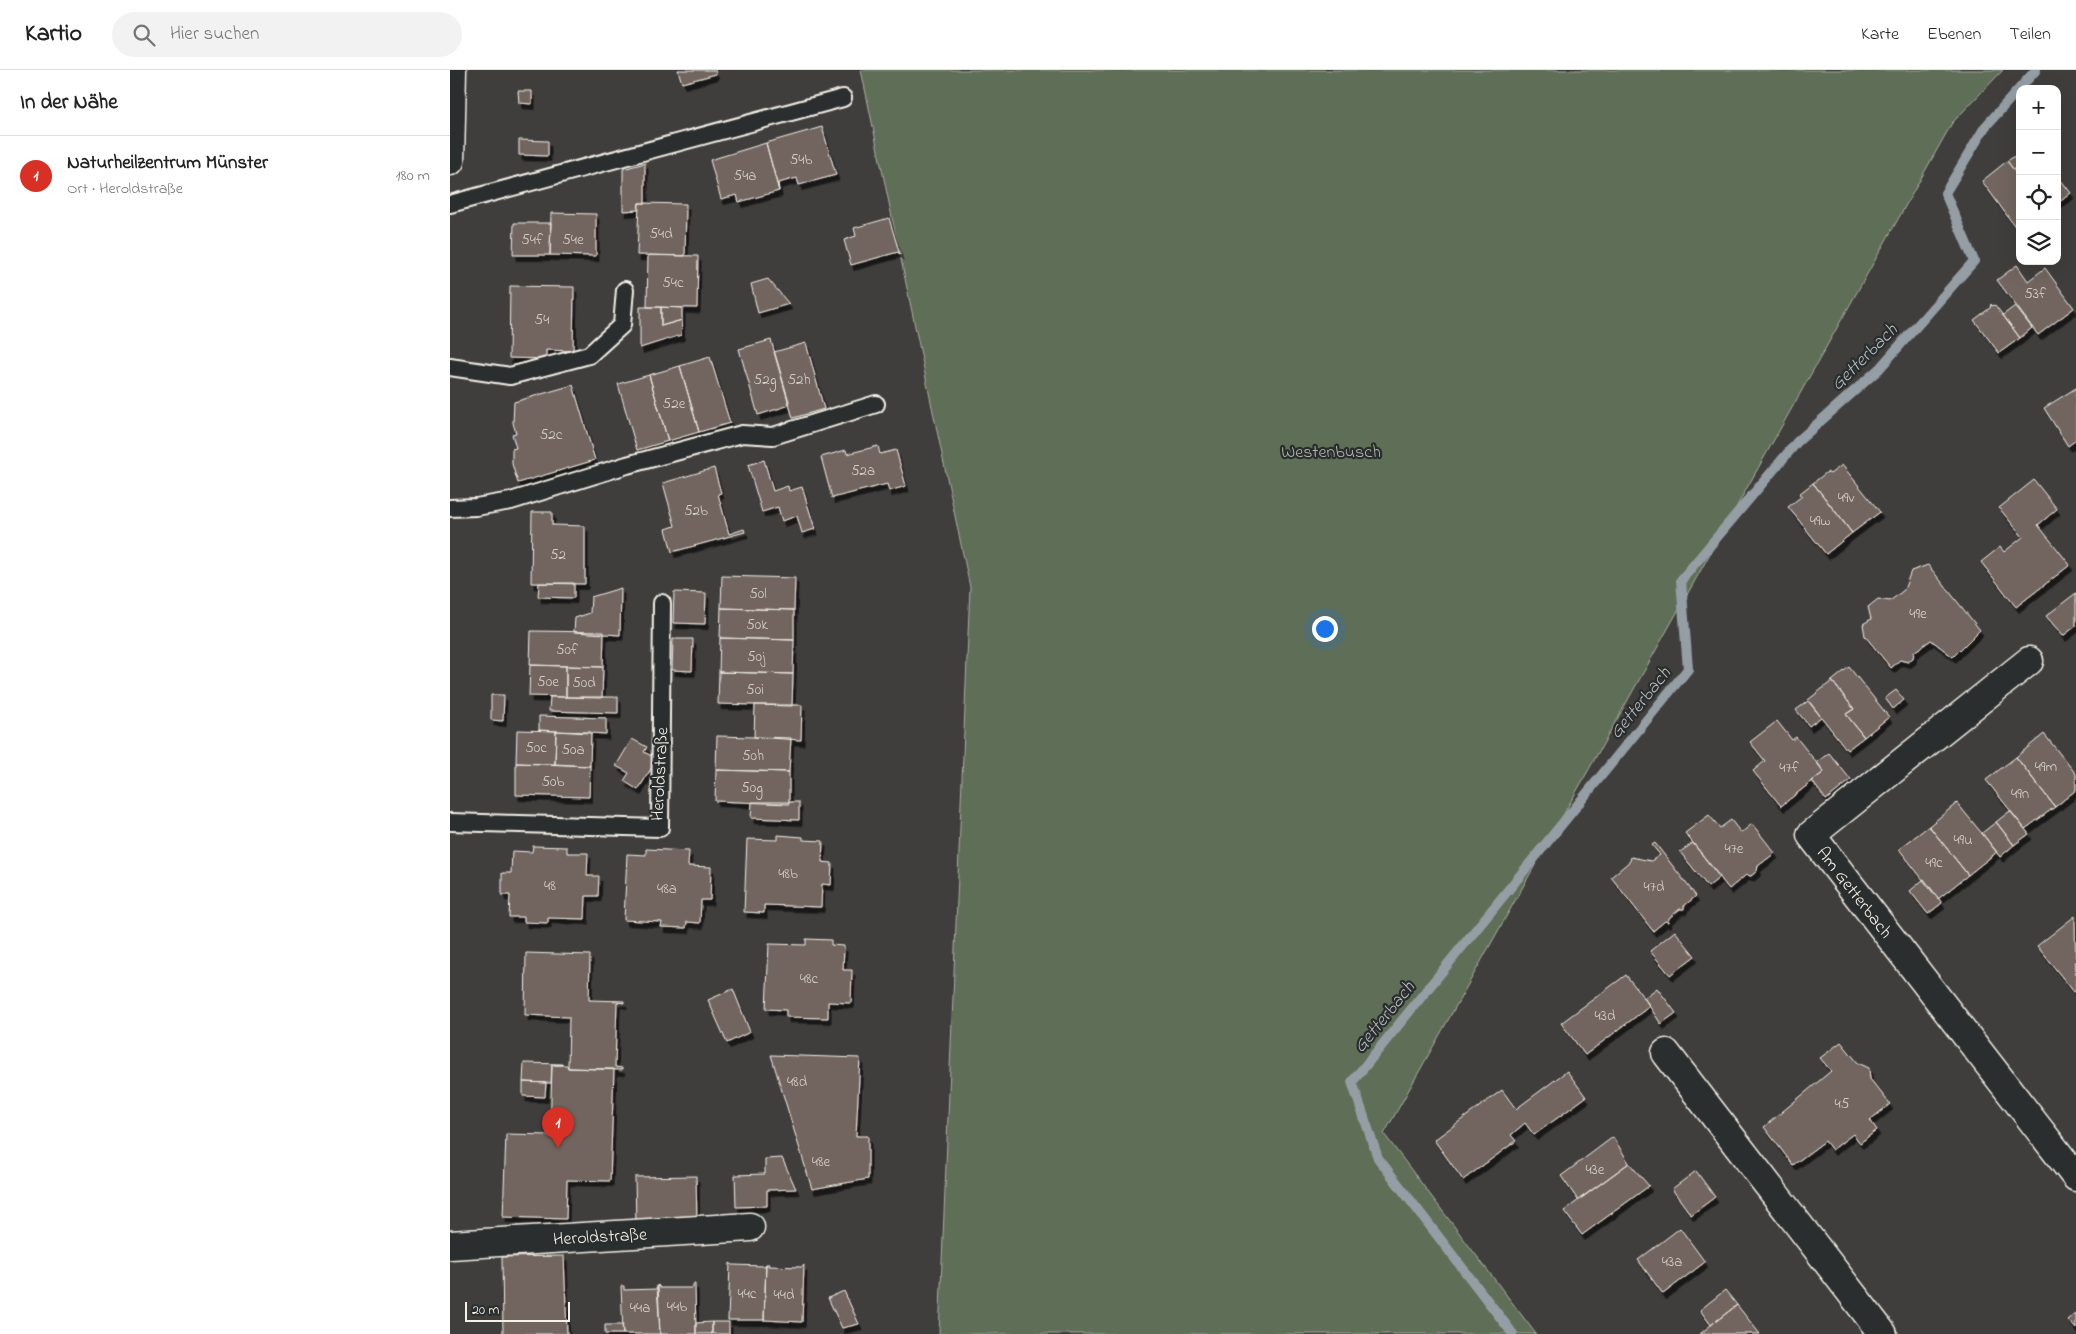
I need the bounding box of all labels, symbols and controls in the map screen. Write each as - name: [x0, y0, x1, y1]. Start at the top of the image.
- search box: [112, 12, 462, 57]
- text: Kartio: [25, 17, 82, 52]
- icon: search: [130, 21, 158, 49]
- text: Hier suchen: [170, 21, 259, 48]
- text: Karte: [1861, 22, 1899, 48]
- text: Ebenen: [1927, 22, 1981, 48]
- text: Teilen: [2009, 22, 2051, 48]
- map controls: [2016, 85, 2061, 265]
- button: +: [2016, 85, 2061, 130]
- text: In der Nähe: [20, 88, 118, 118]
- button: −: [2016, 130, 2061, 175]
- house number: 54b: [790, 149, 812, 171]
- text: Naturheilzentrum Münster: [67, 150, 268, 177]
- text: 1: [33, 164, 39, 188]
- text: 180 m: [396, 164, 430, 188]
- house number: 54a: [734, 165, 756, 187]
- button: locate: [2016, 175, 2061, 220]
- text: Ort · Heroldstraße: [67, 177, 183, 201]
- button: layers: [2016, 220, 2061, 265]
- house number: 54d: [649, 223, 673, 245]
- house number: 54f: [521, 229, 543, 251]
- house number: 54e: [562, 229, 584, 251]
- house number: 54c: [662, 272, 684, 294]
- house number: 53f: [2024, 283, 2046, 305]
- house number: 54: [535, 309, 549, 331]
- water label: Getterbach: [1825, 317, 1905, 397]
- house number: 52g: [754, 369, 777, 392]
- house number: 52h: [787, 369, 811, 391]
- house number: 52e: [663, 393, 686, 415]
- house number: 52c: [540, 424, 563, 446]
- park label: Westenbusch: [1281, 440, 1381, 466]
- house number: 52a: [851, 460, 875, 482]
- house number: 49v: [1838, 487, 1854, 509]
- house number: 52b: [684, 500, 708, 522]
- house number: 49w: [1810, 510, 1830, 532]
- house number: 52: [550, 544, 567, 566]
- house number: 50l: [749, 583, 767, 605]
- house number: 49e: [1909, 603, 1927, 625]
- house number: 50k: [746, 614, 768, 636]
- your location: [1312, 616, 1338, 642]
- house number: 50f: [556, 639, 578, 661]
- house number: 50j: [747, 646, 766, 668]
- water label: Getterbach: [1604, 661, 1679, 745]
- house number: 50e: [537, 671, 559, 693]
- house number: 50d: [572, 672, 596, 694]
- house number: 50i: [746, 679, 764, 701]
- street label: Heroldstraße: [646, 726, 676, 822]
- house number: 50c: [525, 737, 547, 759]
- house number: 50a: [561, 739, 585, 761]
- house number: 50h: [742, 745, 764, 767]
- house number: 49m: [2035, 756, 2058, 778]
- house number: 47f: [1779, 757, 1799, 779]
- house number: 50b: [542, 771, 565, 793]
- house number: 50g: [741, 777, 763, 800]
- house number: 49n: [2011, 783, 2029, 805]
- house number: 49u: [1953, 829, 1973, 851]
- house number: 47e: [1724, 838, 1744, 860]
- street label: Am Getterbach: [1809, 842, 1898, 945]
- house number: 49c: [1925, 852, 1943, 874]
- house number: 48b: [778, 863, 798, 885]
- house number: 48: [544, 875, 556, 897]
- house number: 47d: [1644, 876, 1665, 898]
- house number: 48a: [657, 878, 677, 900]
- house number: 48c: [800, 968, 819, 990]
- water label: Getterbach: [1348, 975, 1423, 1059]
- house number: 43d: [1595, 1005, 1616, 1027]
- house number: 48d: [787, 1071, 808, 1093]
- house number: 45: [1835, 1093, 1850, 1115]
- pin: 1: [542, 1107, 574, 1148]
- house number: 48e: [812, 1151, 831, 1173]
- house number: 43e: [1585, 1159, 1605, 1181]
- street label: Heroldstraße: [552, 1223, 649, 1253]
- house number: 43a: [1662, 1251, 1682, 1273]
- house number: 44c: [737, 1283, 757, 1305]
- house number: 44d: [774, 1284, 795, 1306]
- house number: 44b: [667, 1296, 687, 1318]
- house number: 44a: [630, 1297, 650, 1319]
- scale bar: [465, 1299, 570, 1322]
- text: 20 m: [472, 1300, 499, 1321]

